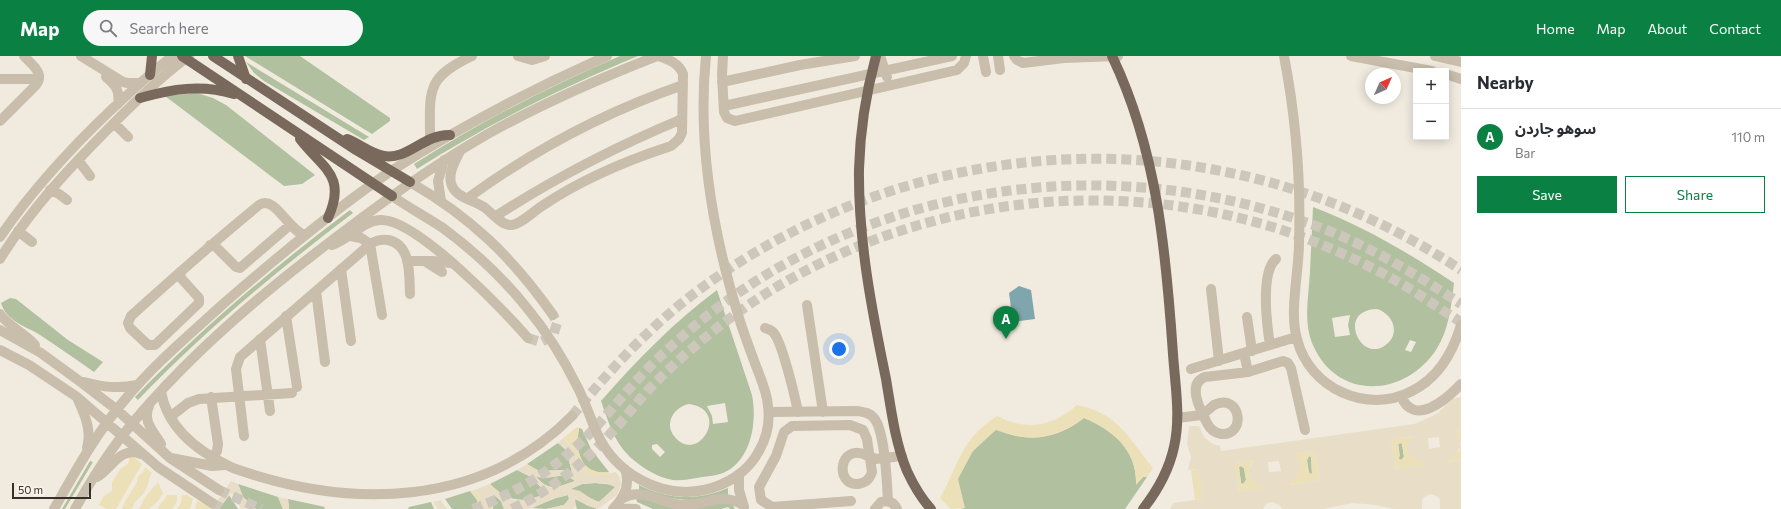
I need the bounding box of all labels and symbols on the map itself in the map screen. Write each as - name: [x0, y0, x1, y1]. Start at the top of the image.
- north arrow: [1365, 68, 1401, 104]
- pin: A: [993, 306, 1019, 339]
- your location: [829, 339, 849, 359]
- scale bar: [12, 481, 91, 500]

